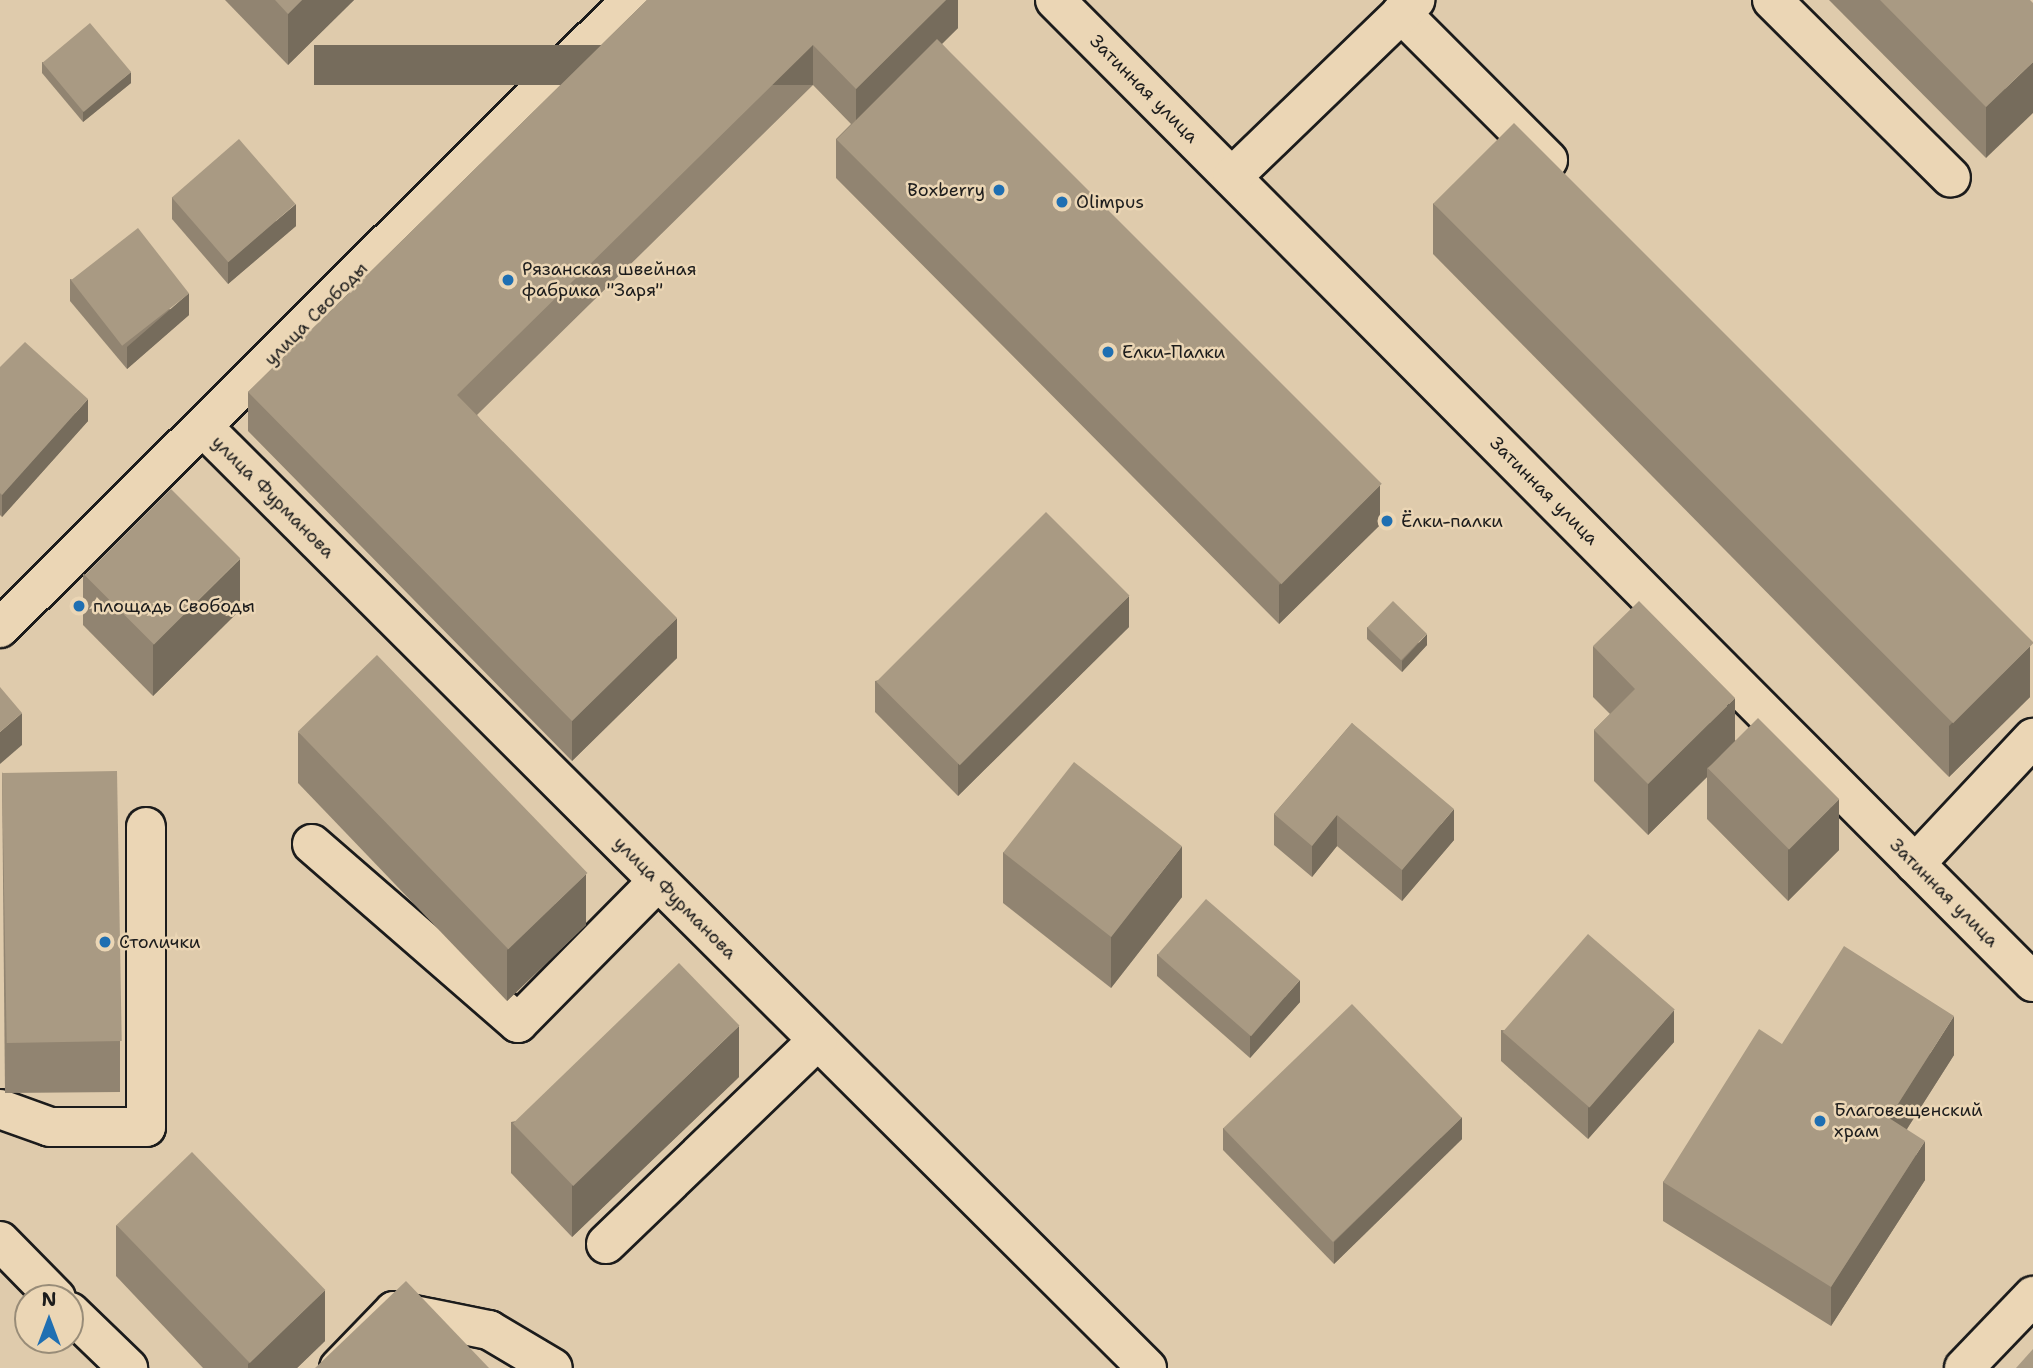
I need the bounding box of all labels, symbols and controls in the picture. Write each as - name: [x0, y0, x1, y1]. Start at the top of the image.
- street label: Затинная улица: [1085, 30, 1203, 148]
- place label: Boxberry: [907, 179, 985, 201]
- marker: Boxberry: [991, 182, 1007, 198]
- place label: Olimpus: [1076, 191, 1144, 213]
- marker: Olimpus: [1054, 194, 1070, 210]
- street label: улица Свободы: [260, 258, 372, 370]
- place label: Рязанская швейная фабрика "Заря": [522, 259, 697, 302]
- marker: Рязанская швейная фабрика "Заря": [500, 272, 516, 288]
- place label: Елки-Палки: [1122, 341, 1225, 363]
- marker: Елки-Палки: [1100, 344, 1116, 360]
- street label: улица Фурманова: [207, 431, 339, 563]
- street label: Затинная улица: [1485, 432, 1603, 550]
- place label: Ёлки-палки: [1401, 510, 1503, 532]
- marker: Ёлки-палки: [1379, 513, 1395, 529]
- place label: площадь Свободы: [93, 595, 255, 617]
- marker: площадь Свободы: [71, 598, 87, 614]
- street label: улица Фурманова: [609, 832, 741, 964]
- street label: Затинная улица: [1885, 834, 2003, 952]
- place label: Столички: [119, 931, 201, 953]
- marker: Столички: [97, 934, 113, 950]
- place label: Благовещенский храм: [1834, 1100, 1983, 1142]
- marker: Благовещенский храм: [1812, 1113, 1828, 1129]
- north arrow: [14, 1284, 84, 1354]
- text: N: [41, 1287, 57, 1312]

